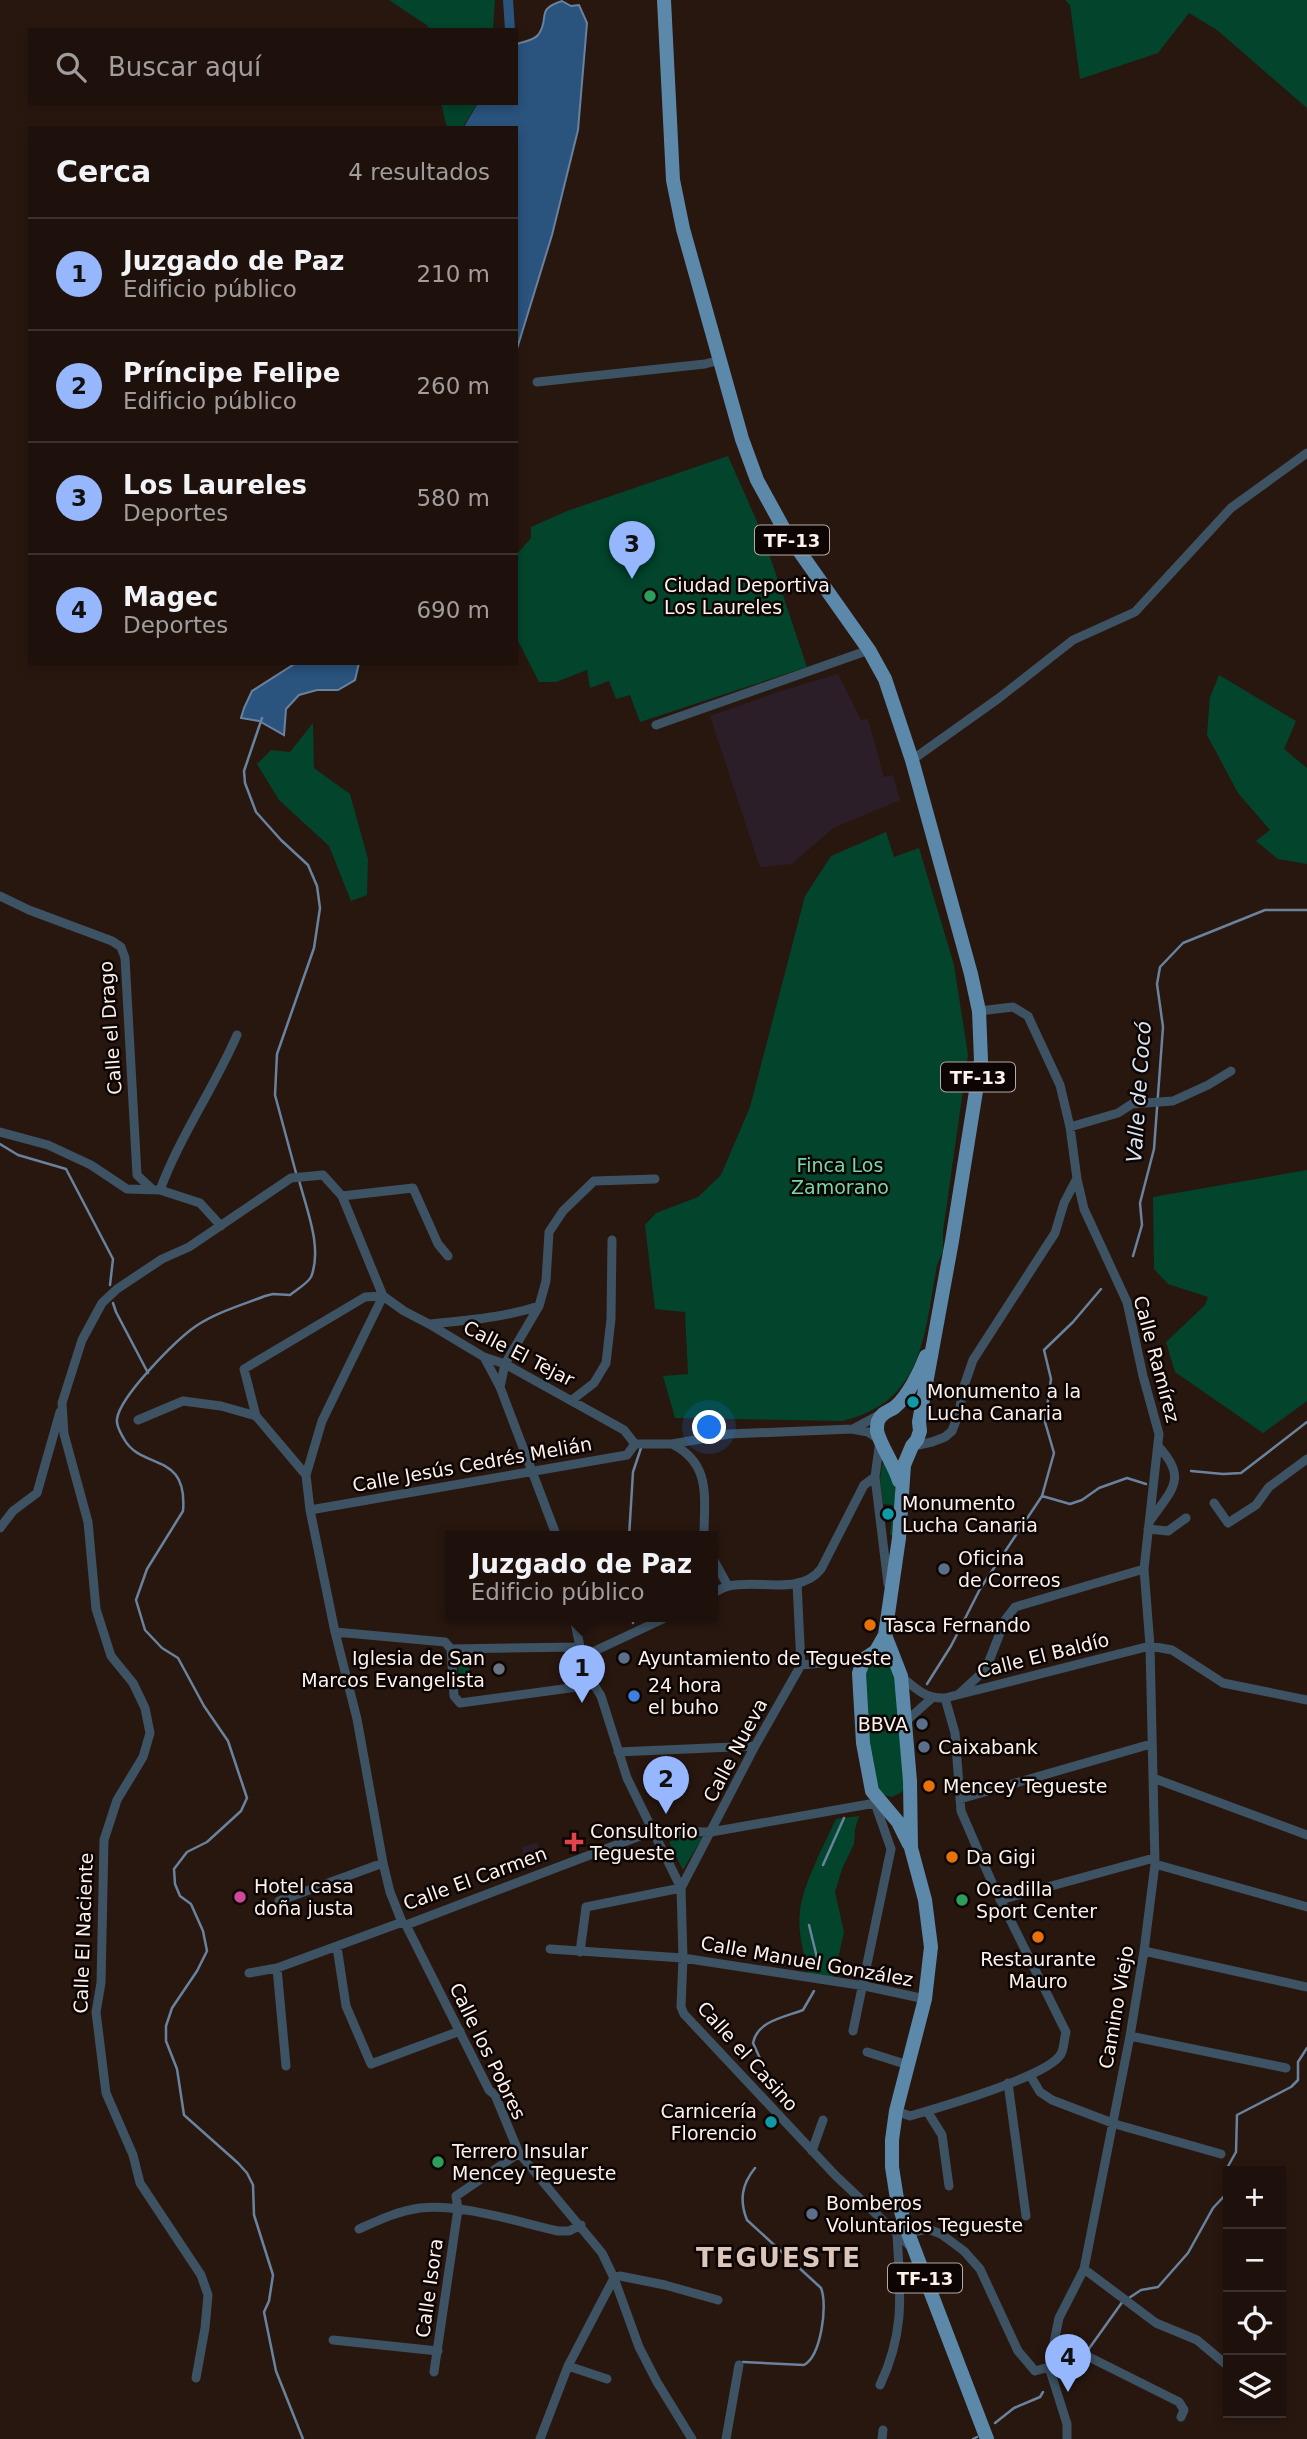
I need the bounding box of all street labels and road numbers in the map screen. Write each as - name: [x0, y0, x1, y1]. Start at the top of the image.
- road number: TF-13: [755, 526, 829, 554]
- street label: Calle el Drago: [94, 960, 126, 1096]
- road number: TF-13: [941, 1062, 1015, 1092]
- street label: Calle Ramírez: [1129, 1293, 1185, 1425]
- street label: Calle El Tejar: [460, 1316, 578, 1390]
- street label: Calle Jesús Cedrés Melián: [351, 1432, 593, 1496]
- street label: Calle El Baldío: [975, 1628, 1111, 1682]
- street label: Calle Nueva: [699, 1694, 771, 1806]
- street label: Calle El Carmen: [400, 1842, 550, 1914]
- street label: Calle El Naciente: [69, 1852, 97, 2014]
- street label: Calle Manuel González: [699, 1931, 915, 1991]
- street label: Camino Viejo: [1094, 1944, 1138, 2070]
- street label: Calle los Pobres: [445, 1979, 531, 2123]
- street label: Calle el Casino: [693, 1997, 803, 2115]
- street label: Calle Isora: [411, 2237, 447, 2339]
- road number: TF-13: [888, 2264, 962, 2292]

